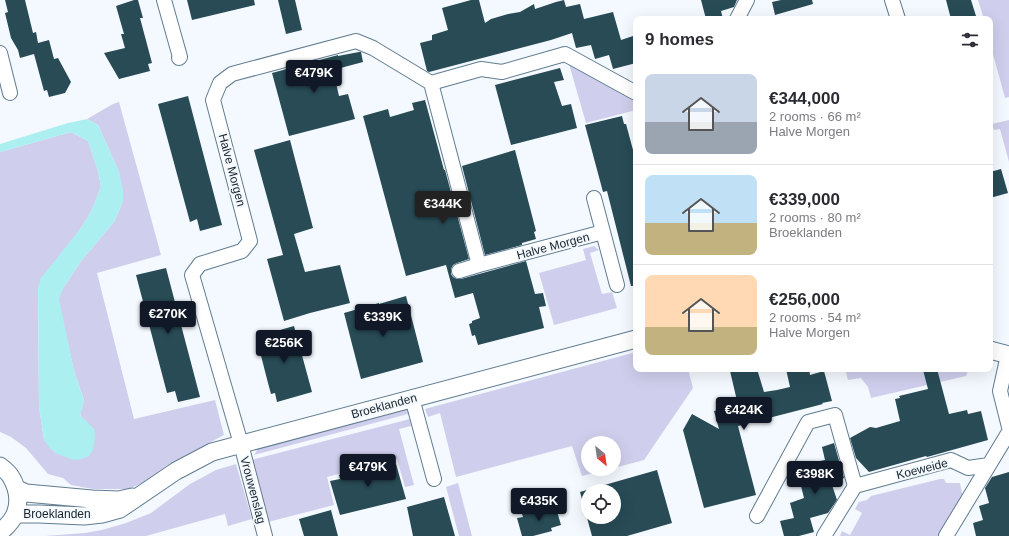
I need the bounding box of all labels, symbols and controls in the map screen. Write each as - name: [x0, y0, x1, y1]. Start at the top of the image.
- icon: filters: [959, 29, 981, 51]
- text: 9 homes: [645, 30, 714, 49]
- pin: €479K: [286, 60, 342, 94]
- text: €479K: [295, 65, 333, 80]
- text: €344,000: [769, 89, 840, 108]
- icon: home: [677, 90, 725, 138]
- text: 2 rooms · 66 m²: [769, 109, 861, 124]
- text: Halve Morgen: [769, 124, 850, 139]
- street label: Halve Morgen: [216, 132, 248, 208]
- text: €339,000: [769, 190, 840, 209]
- pin: €344K: [415, 191, 471, 225]
- icon: home: [677, 191, 725, 239]
- text: €344K: [424, 196, 462, 211]
- text: 2 rooms · 80 m²: [769, 210, 861, 225]
- text: Broeklanden: [769, 225, 842, 240]
- street label: Halve Morgen: [515, 230, 591, 262]
- text: €256,000: [769, 290, 840, 309]
- icon: home: [677, 291, 725, 339]
- pin: €270K: [140, 301, 196, 335]
- pin: €339K: [355, 304, 411, 338]
- text: €270K: [149, 306, 187, 321]
- text: €339K: [364, 309, 402, 324]
- text: 2 rooms · 54 m²: [769, 310, 861, 325]
- text: Halve Morgen: [769, 325, 850, 340]
- pin: €256K: [256, 330, 312, 364]
- text: €256K: [265, 335, 303, 350]
- street label: Broeklanden: [350, 391, 418, 421]
- pin: €424K: [716, 397, 772, 431]
- text: €424K: [725, 402, 763, 417]
- north arrow: [581, 436, 621, 476]
- map controls: [581, 436, 621, 524]
- pin: €479K: [340, 454, 396, 488]
- street label: Vrouwenslag: [237, 455, 269, 525]
- street label: Koeweide: [895, 456, 950, 482]
- text: €479K: [349, 459, 387, 474]
- pin: €398K: [787, 461, 843, 495]
- text: €398K: [796, 466, 834, 481]
- button: locate: [581, 484, 621, 524]
- pin: €435K: [511, 488, 567, 522]
- text: €435K: [520, 493, 558, 508]
- street label: Broeklanden: [23, 507, 91, 521]

